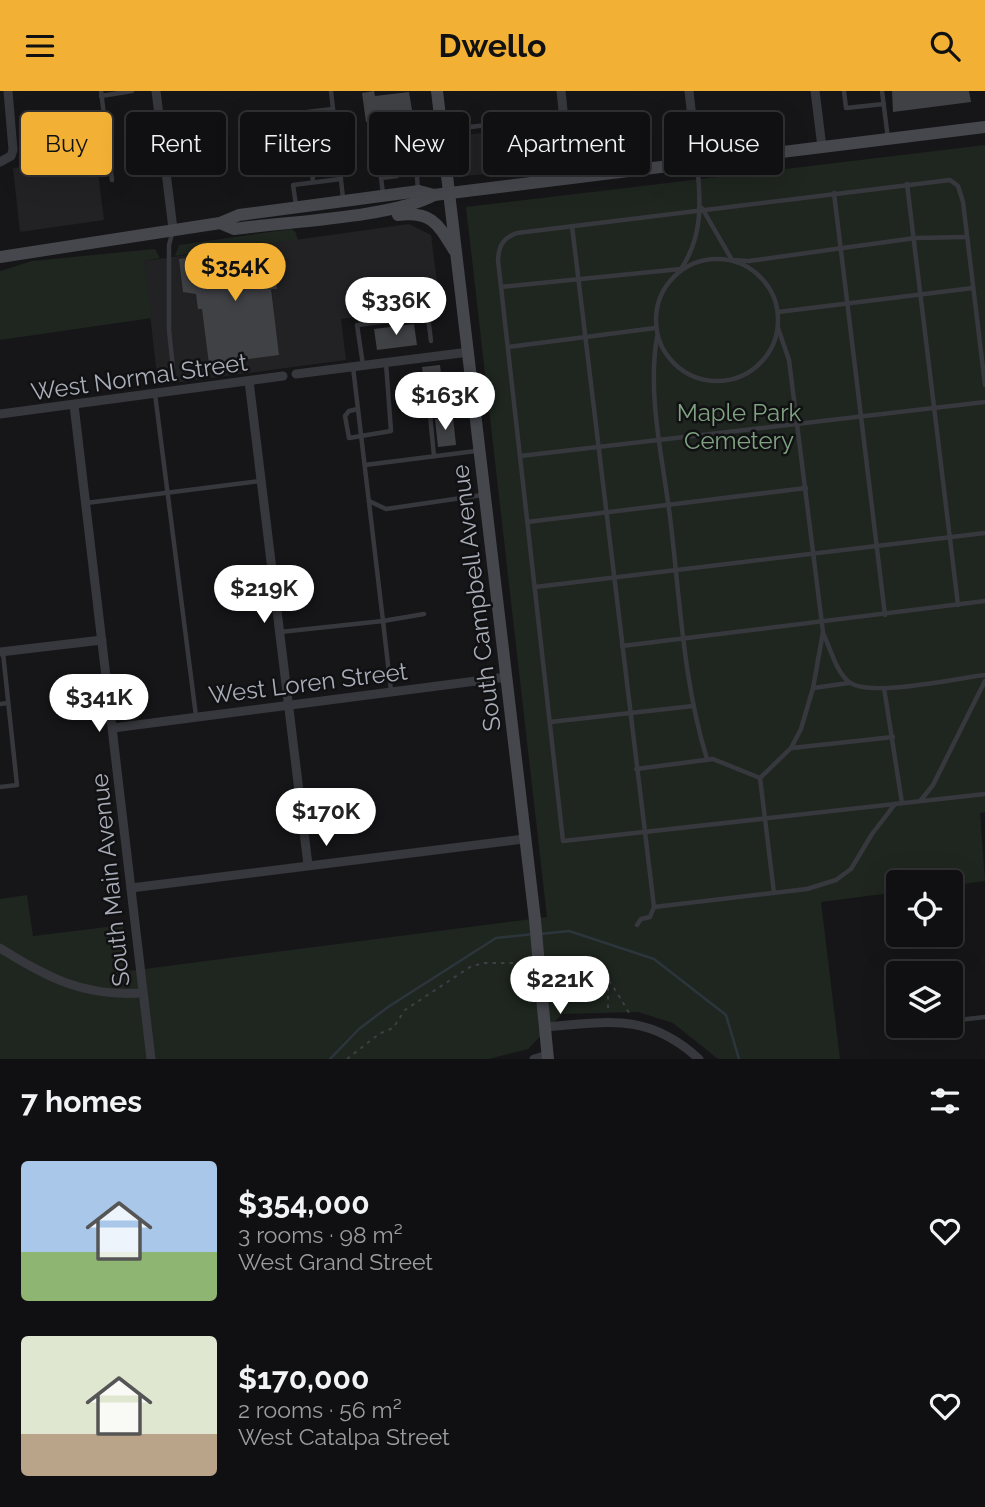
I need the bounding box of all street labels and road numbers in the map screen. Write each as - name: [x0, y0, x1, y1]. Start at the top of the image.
- street label: West Normal Street: [29, 347, 249, 407]
- street label: South Campbell Avenue: [445, 463, 507, 733]
- street label: West Loren Street: [207, 656, 409, 710]
- street label: South Main Avenue: [84, 772, 136, 988]

